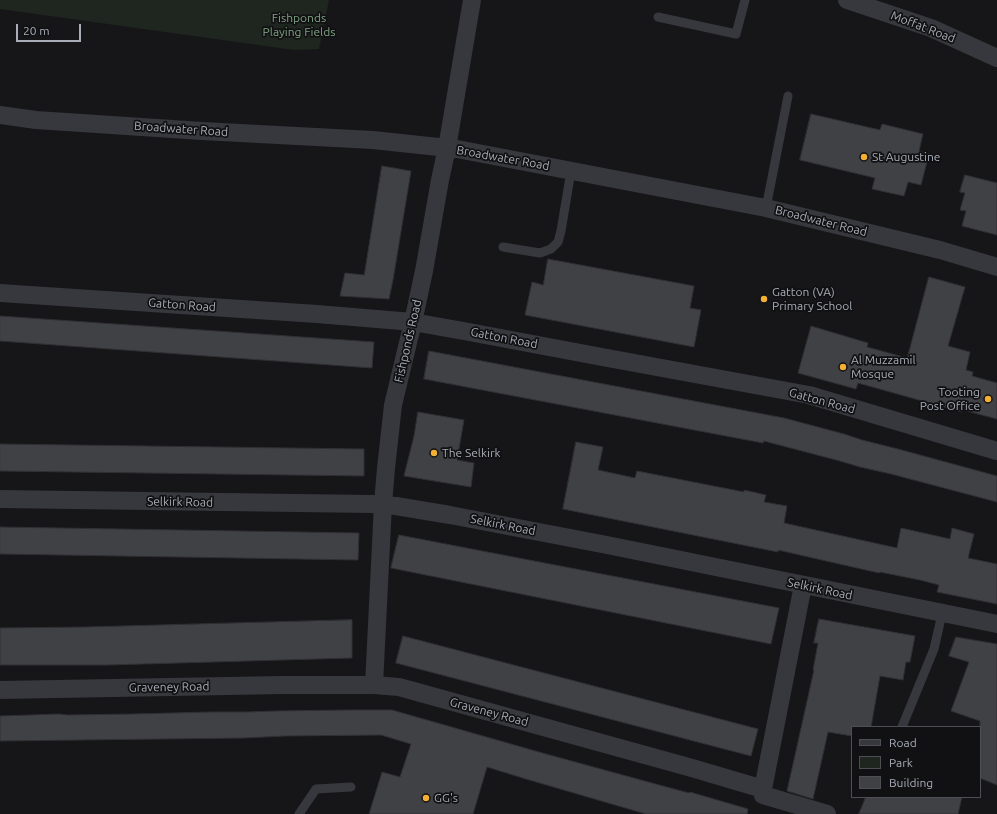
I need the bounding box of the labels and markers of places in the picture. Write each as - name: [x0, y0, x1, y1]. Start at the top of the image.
- place label: St Augustine: [872, 150, 940, 164]
- marker: St Augustine: [859, 152, 869, 162]
- place label: Gatton (VA) Primary School: [772, 285, 852, 313]
- marker: Gatton (VA) Primary School: [759, 294, 769, 304]
- place label: Al Muzzamil Mosque: [851, 353, 916, 381]
- marker: Al Muzzamil Mosque: [838, 362, 848, 372]
- place label: Tooting Post Office: [920, 385, 980, 413]
- marker: Tooting Post Office: [983, 394, 993, 404]
- place label: The Selkirk: [442, 446, 501, 460]
- marker: The Selkirk: [429, 448, 439, 458]
- place label: GG's: [434, 791, 458, 805]
- marker: GG's: [421, 793, 431, 803]

